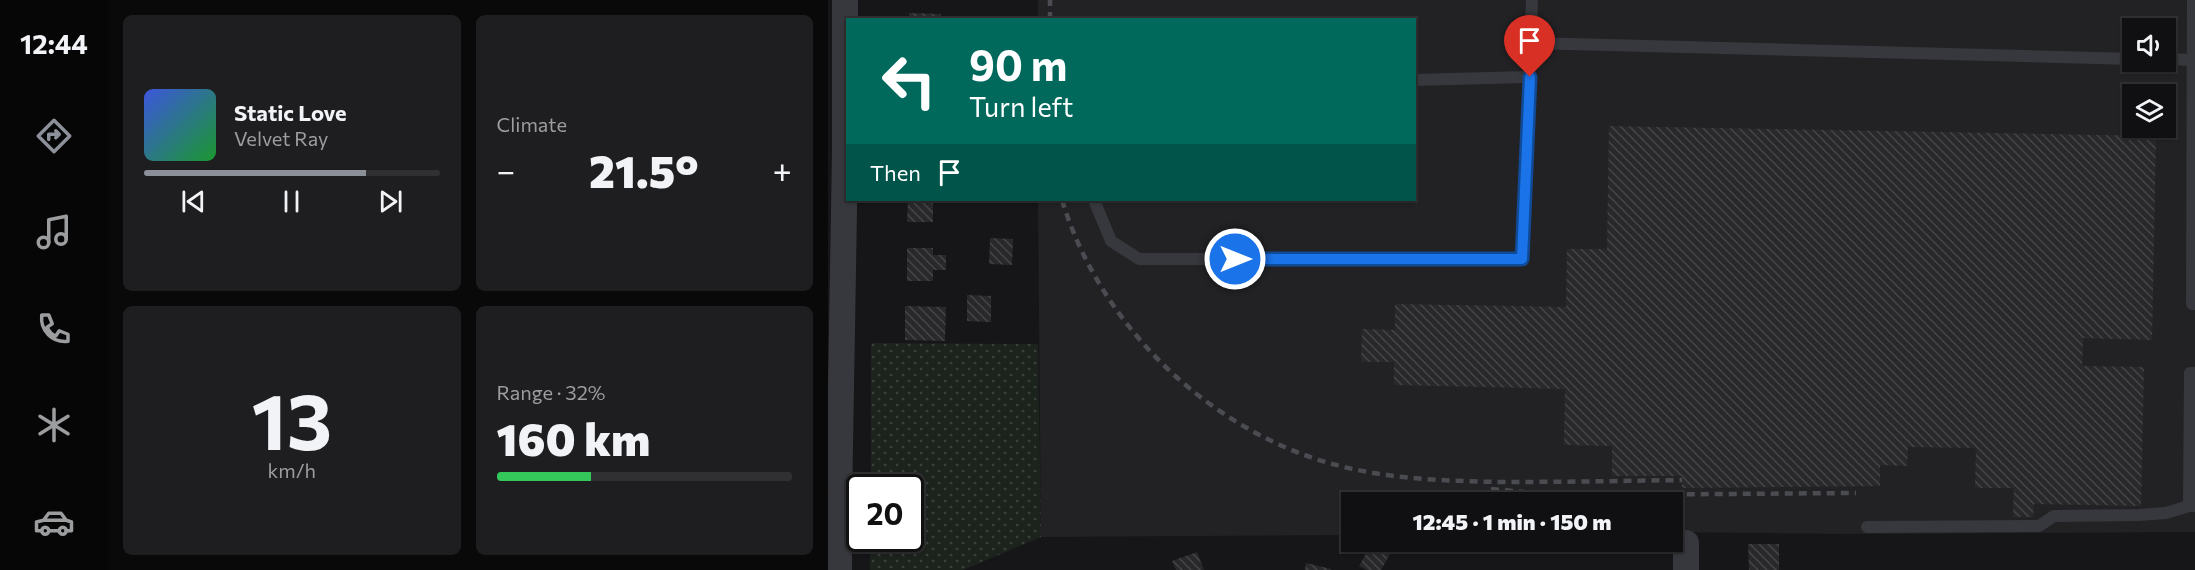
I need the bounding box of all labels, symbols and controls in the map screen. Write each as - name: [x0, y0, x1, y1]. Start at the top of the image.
- pin: [1504, 15, 1555, 77]
- map controls: [2122, 18, 2176, 138]
- button: sound: [2122, 18, 2176, 72]
- icon: arrive: [1513, 24, 1546, 57]
- text: 12:44: [20, 27, 88, 60]
- text: 90 m: [969, 38, 1068, 90]
- icon: left: [870, 42, 948, 120]
- button: layers: [2122, 84, 2176, 138]
- text: Turn left: [969, 90, 1073, 123]
- text: Static Love: [234, 99, 347, 126]
- text: Climate: [497, 112, 567, 136]
- icon: directions: [33, 115, 75, 157]
- text: Velvet Ray: [234, 126, 328, 150]
- text: 21.5°: [589, 142, 699, 197]
- text: −: [497, 149, 515, 190]
- text: +: [773, 149, 792, 190]
- icon: arrive: [933, 156, 966, 189]
- text: Then: [870, 159, 921, 186]
- icon: previous: [177, 185, 210, 218]
- icon: pause: [275, 185, 308, 218]
- icon: next: [374, 185, 407, 218]
- icon: music: [33, 211, 75, 253]
- position arrow: [1203, 227, 1267, 291]
- icon: phone: [33, 308, 75, 350]
- text: 13: [251, 371, 332, 466]
- text: Range · 32%: [497, 380, 605, 404]
- icon: climate: [33, 404, 75, 446]
- text: 160 km: [497, 410, 650, 465]
- text: km/h: [267, 458, 316, 482]
- speed limit sign: 20: [846, 474, 924, 552]
- icon: car: [33, 501, 75, 543]
- text: 12:45 · 1 min · 150 m: [1412, 508, 1612, 535]

